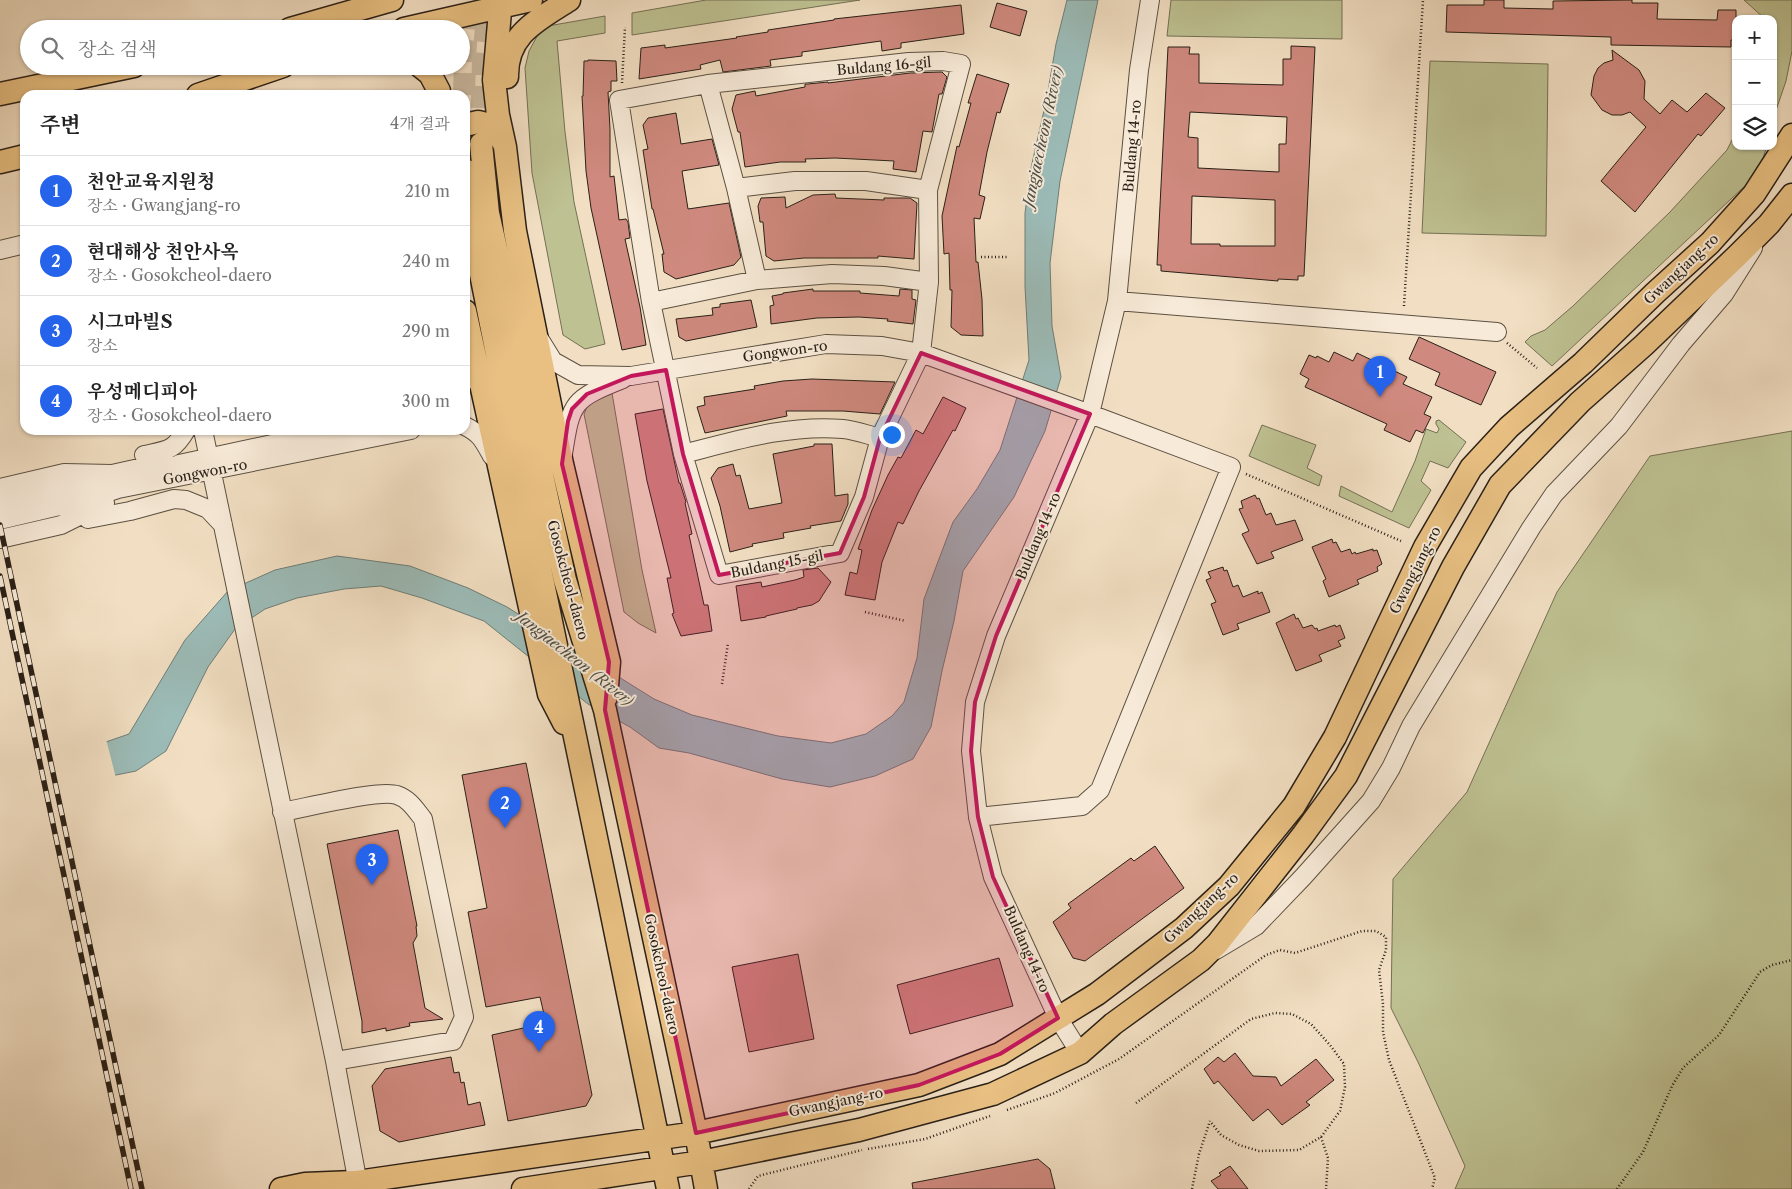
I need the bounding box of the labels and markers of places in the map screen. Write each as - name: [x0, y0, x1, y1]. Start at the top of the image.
- pin: 1: [1364, 356, 1396, 397]
- pin: 2: [489, 787, 521, 828]
- pin: 3: [356, 844, 388, 885]
- pin: 4: [523, 1011, 555, 1052]

